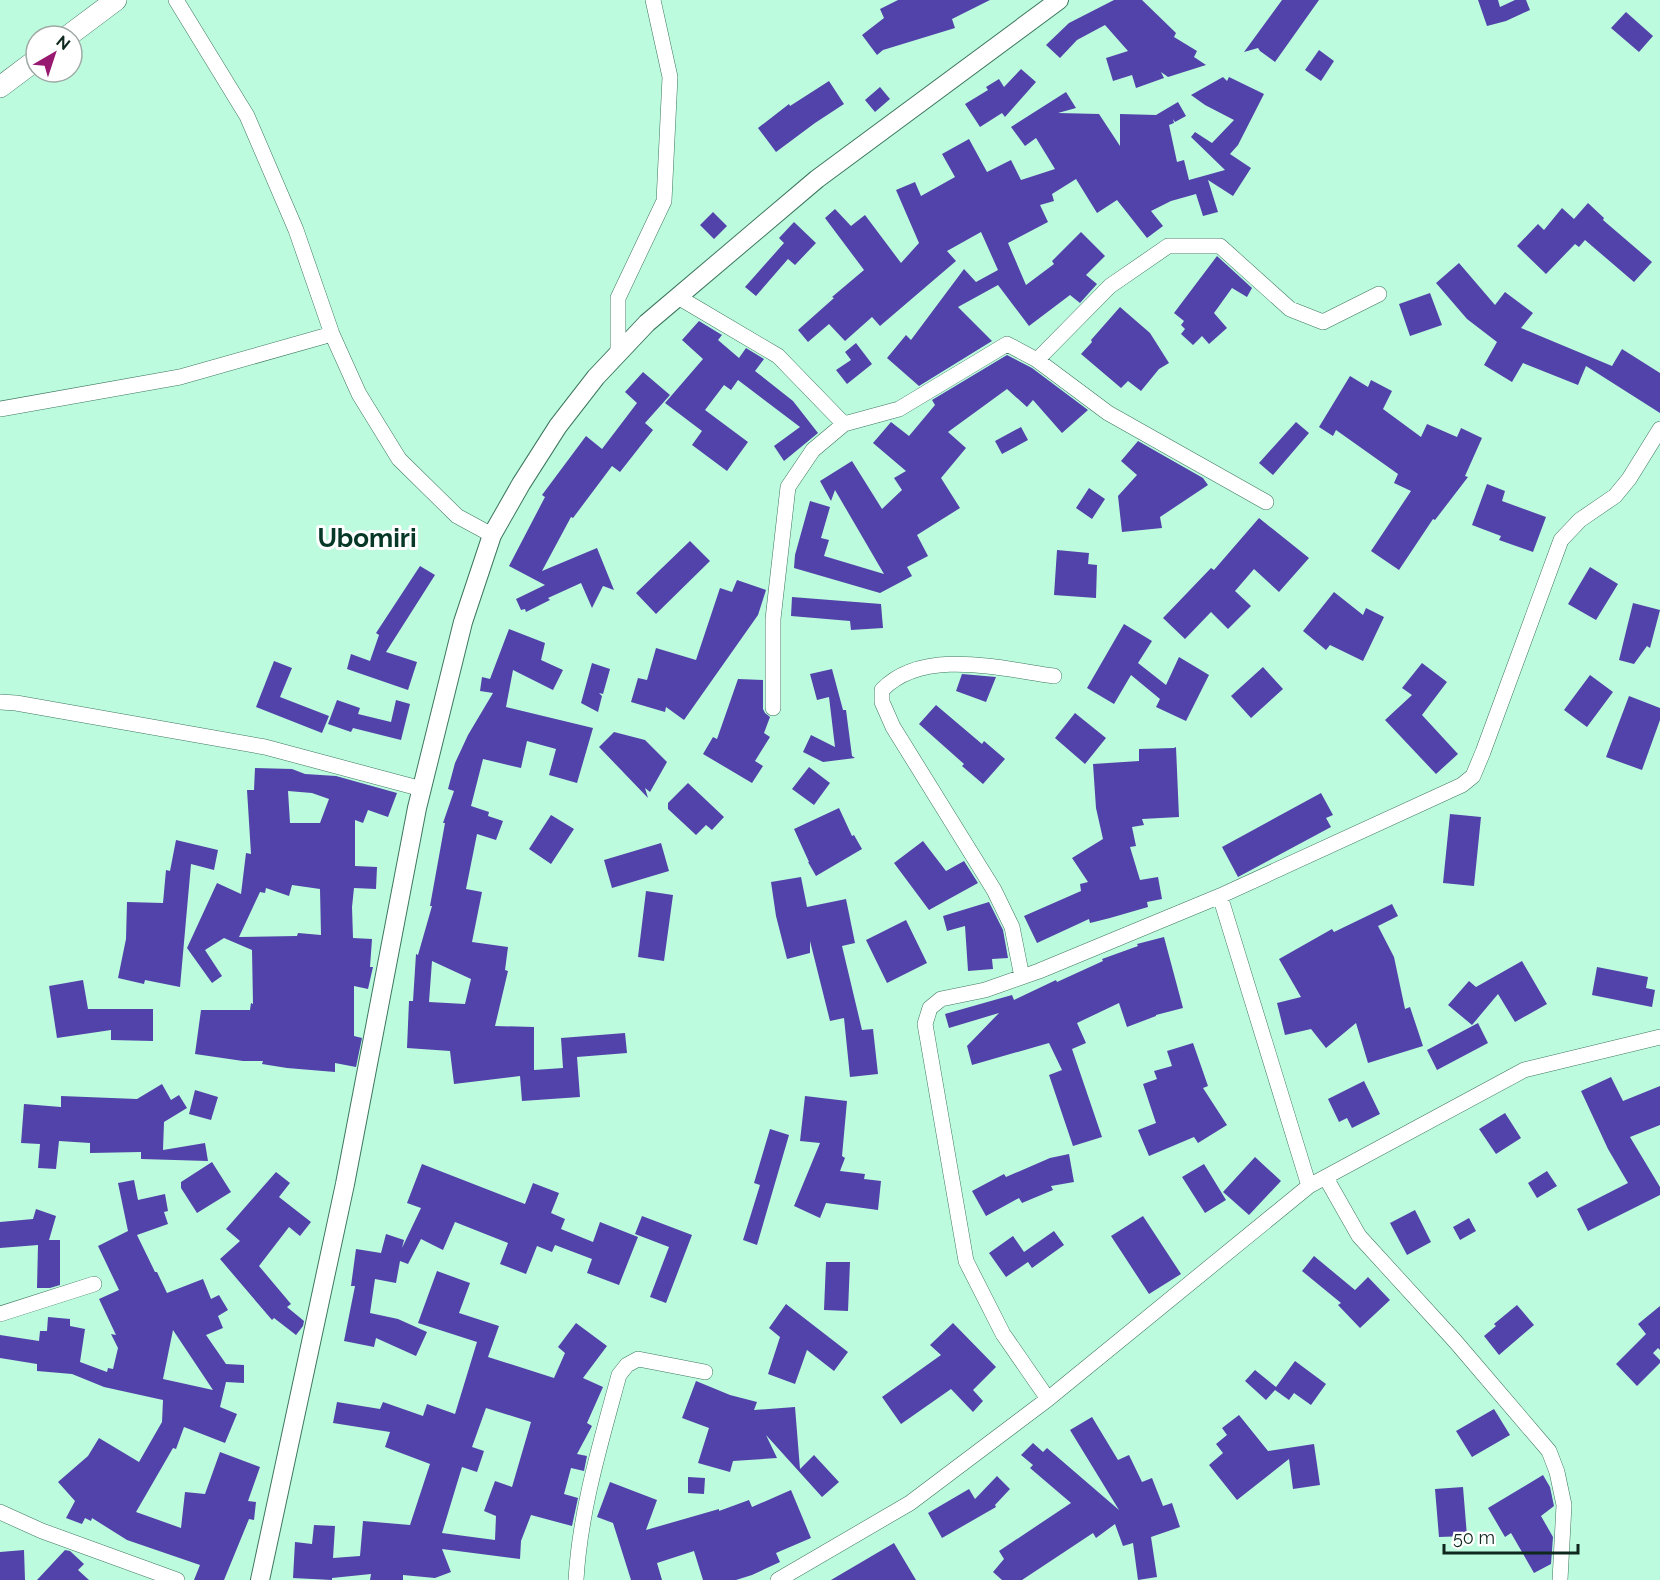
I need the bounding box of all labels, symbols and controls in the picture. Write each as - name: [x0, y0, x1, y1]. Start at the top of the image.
- north arrow: [24, 24, 84, 84]
- text: N: [52, 32, 74, 54]
- district label: Ubomiri: [317, 523, 417, 553]
- scale bar: [1444, 1517, 1578, 1555]
- text: 50 m: [1453, 1527, 1495, 1548]

